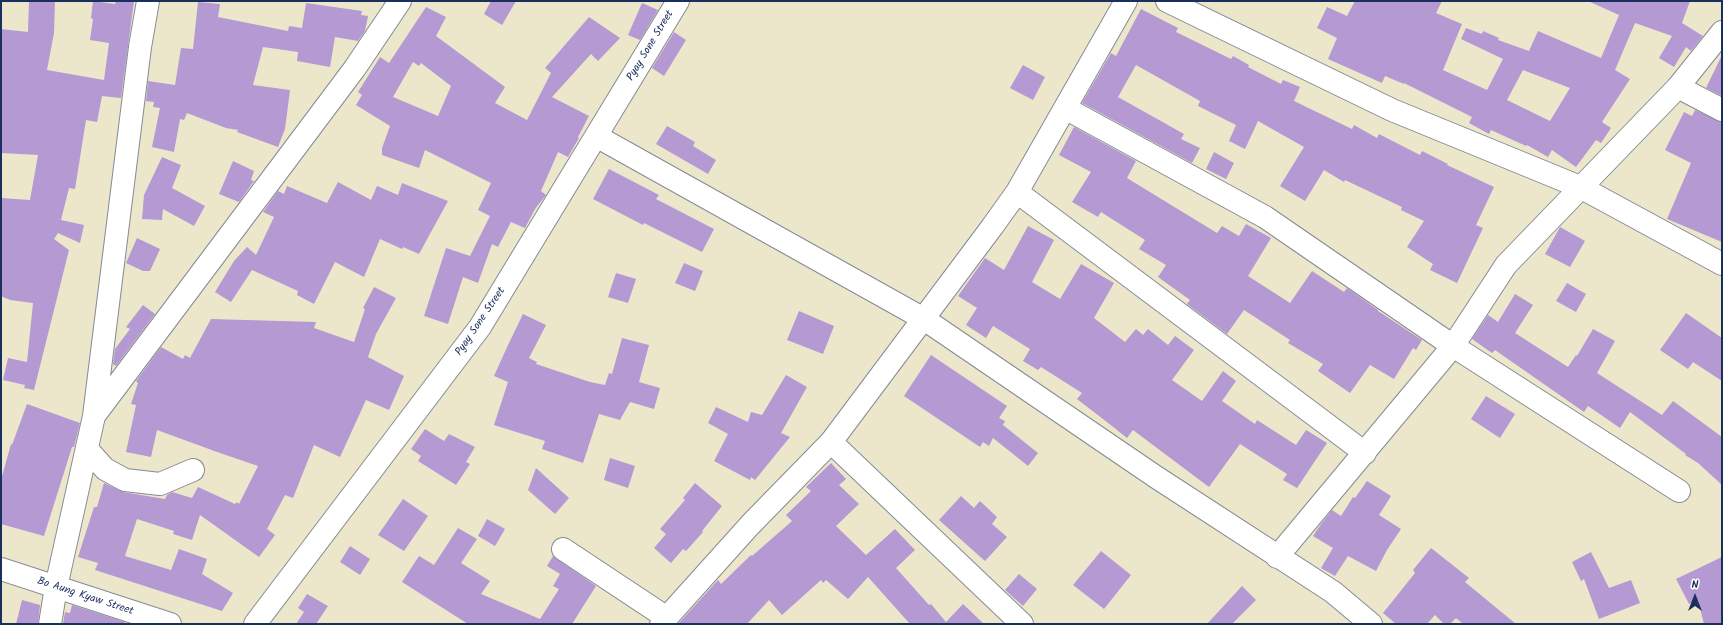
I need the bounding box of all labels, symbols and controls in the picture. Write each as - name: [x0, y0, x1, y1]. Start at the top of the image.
- street label: Pyay Sone Street: [625, 8, 677, 84]
- street label: Pyay Sone Street: [453, 285, 509, 359]
- street label: Bo Aung Kyaw Street: [35, 575, 135, 619]
- text: N: [1692, 576, 1698, 594]
- north arrow: [1675, 577, 1715, 617]

